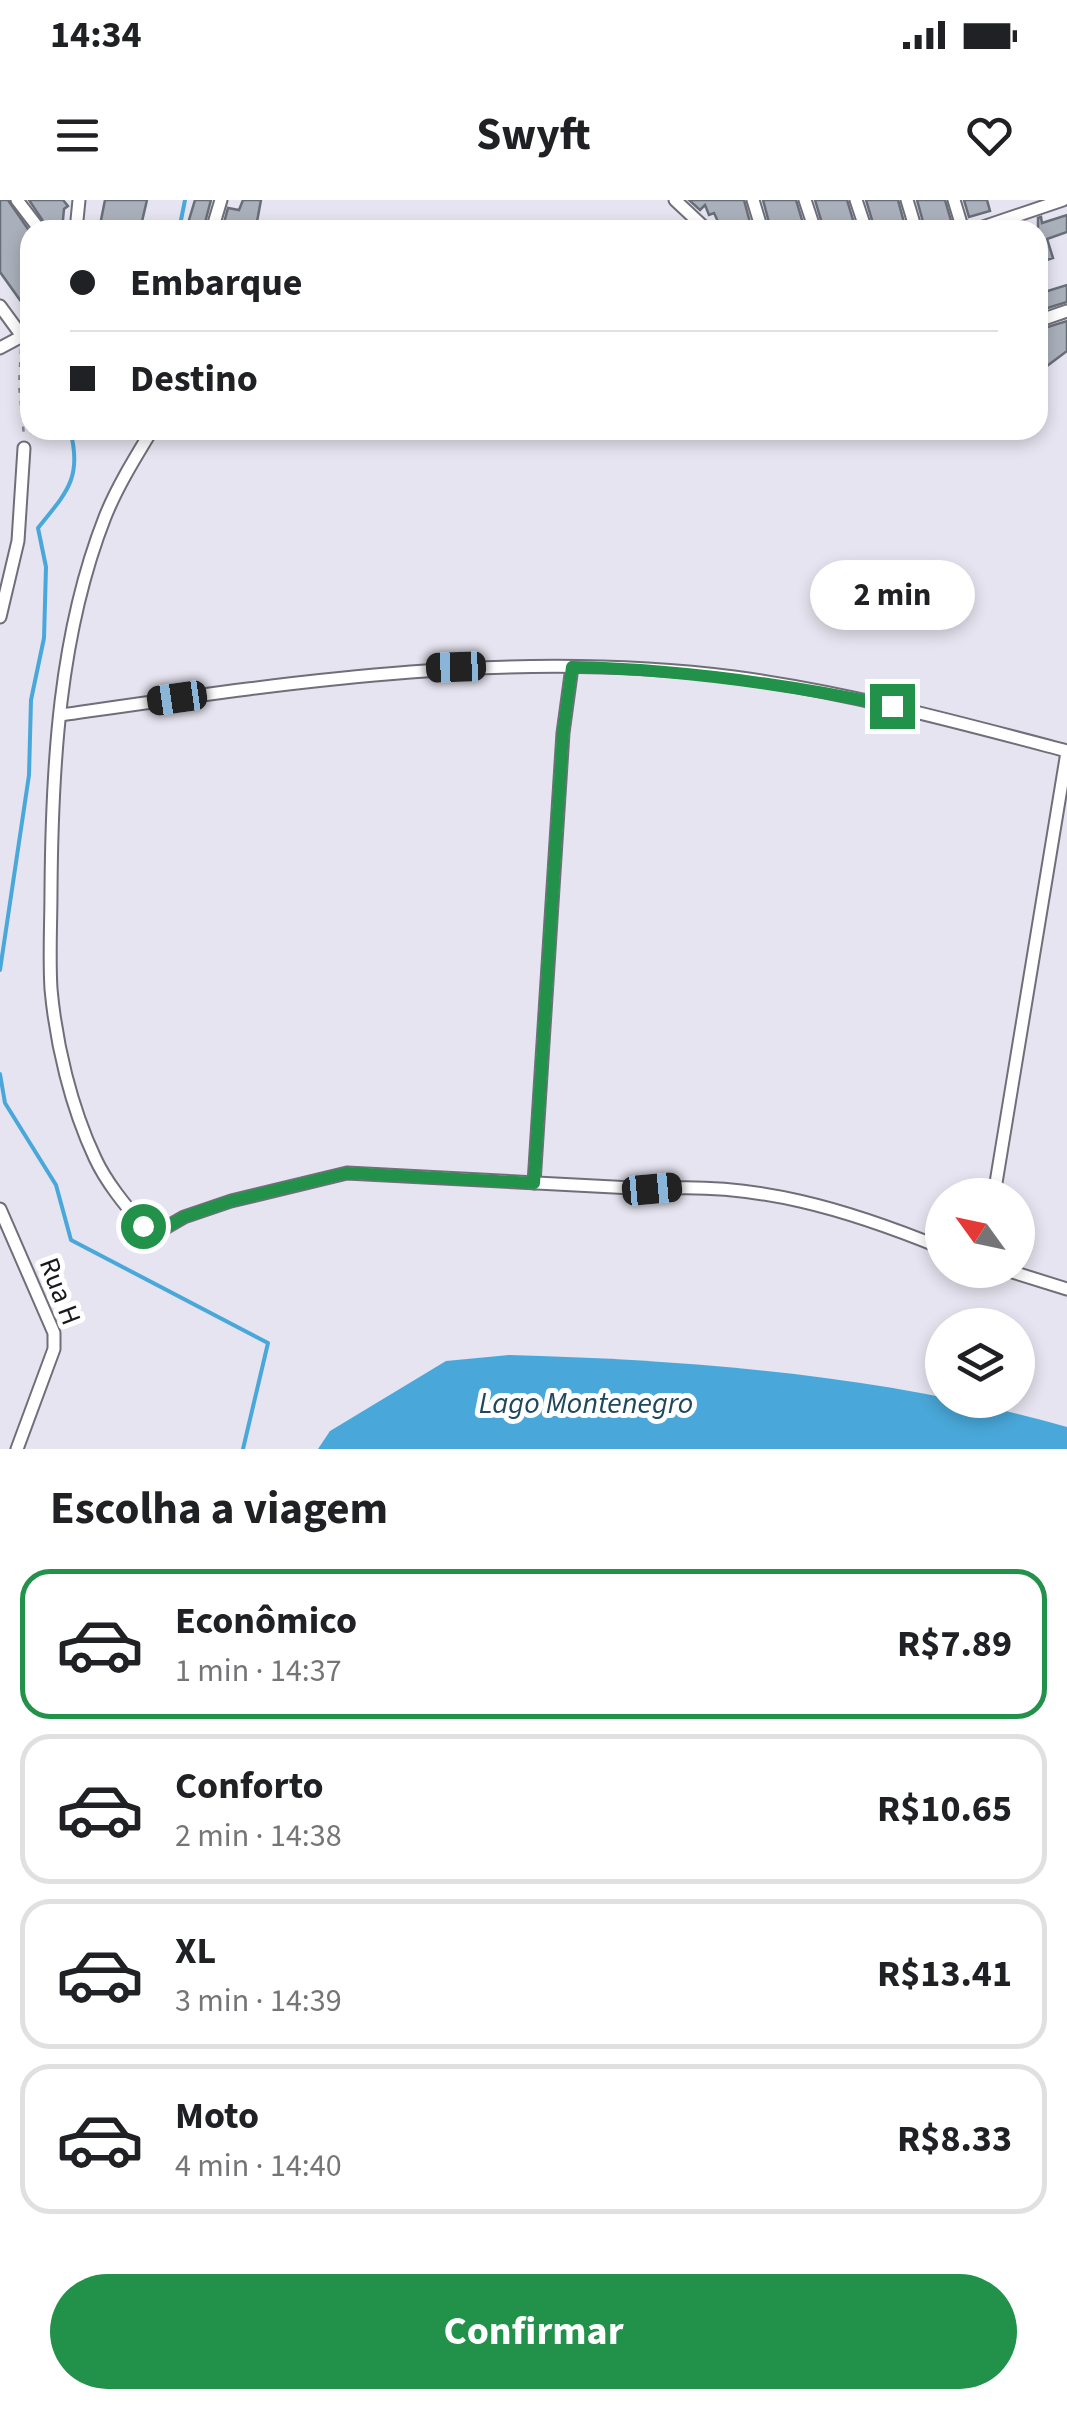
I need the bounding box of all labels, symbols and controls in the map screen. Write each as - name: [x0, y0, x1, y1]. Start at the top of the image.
- text: 14:34: [50, 8, 142, 62]
- text: Swyft: [476, 103, 591, 167]
- icon: menu: [50, 108, 105, 163]
- icon: heart: [962, 108, 1017, 163]
- text: Embarque: [130, 256, 303, 310]
- text: Destino: [130, 352, 258, 406]
- callout: 2 min: [810, 561, 974, 631]
- text: 2 min: [854, 572, 931, 618]
- car: [425, 651, 487, 683]
- car: [145, 679, 209, 717]
- route end: [870, 684, 915, 729]
- car: [621, 1171, 683, 1207]
- north arrow: [925, 1178, 1035, 1288]
- map controls: [925, 1178, 1035, 1418]
- route start: [121, 1204, 166, 1249]
- street label: Rua H: [29, 1252, 91, 1331]
- button: layers: [925, 1308, 1035, 1418]
- water label: Lago Montenegro: [479, 1382, 693, 1425]
- text: Escolha a viagem: [50, 1477, 388, 1541]
- text: Econômico: [175, 1594, 357, 1648]
- icon: car: [55, 1599, 145, 1689]
- text: R$7.89: [897, 1617, 1012, 1671]
- text: 1 min · 14:37: [175, 1648, 342, 1694]
- text: Conforto: [175, 1759, 324, 1813]
- icon: car: [55, 1764, 145, 1854]
- text: R$10.65: [877, 1782, 1012, 1836]
- text: 2 min · 14:38: [175, 1813, 342, 1859]
- text: XL: [175, 1924, 216, 1978]
- icon: car: [55, 1929, 145, 2019]
- text: R$13.41: [877, 1947, 1012, 2001]
- text: 3 min · 14:39: [175, 1978, 342, 2024]
- text: Moto: [175, 2089, 259, 2143]
- icon: car: [55, 2094, 145, 2184]
- text: R$8.33: [897, 2112, 1012, 2166]
- text: 4 min · 14:40: [175, 2143, 342, 2189]
- button: Confirmar: [50, 2274, 1017, 2389]

